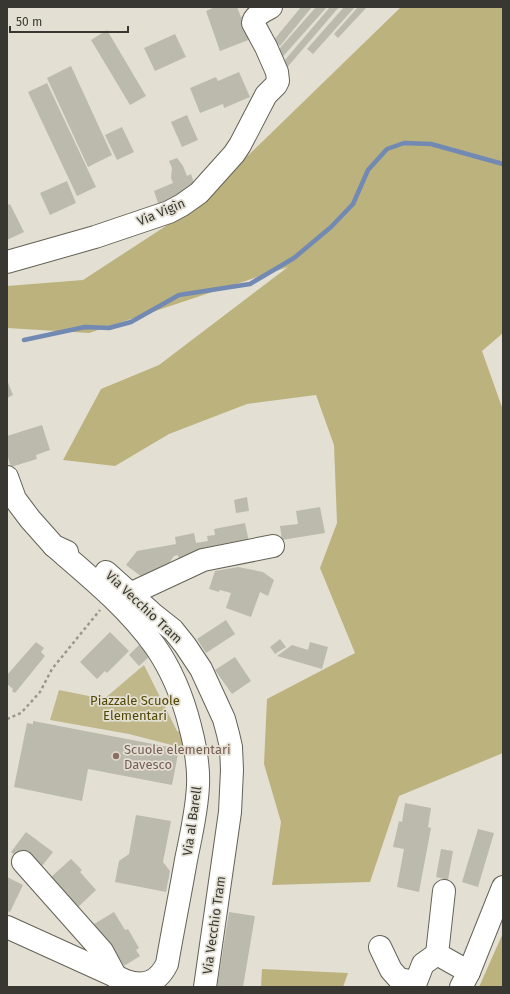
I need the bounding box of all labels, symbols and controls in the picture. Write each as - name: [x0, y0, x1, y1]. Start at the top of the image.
- scale bar: [10, 8, 128, 34]
- text: 50 m: [16, 15, 42, 29]
- street label: Via Vigìn: [135, 195, 187, 229]
- street label: Via Vecchio Tram: [103, 568, 185, 646]
- park label: Piazzale Scuole Elementari: [90, 693, 180, 723]
- place label: Scuole elementari Davesco: [124, 742, 231, 772]
- marker: Scuole elementari Davesco: [111, 751, 121, 761]
- street label: Via al Barell: [180, 785, 204, 857]
- street label: Via Vecchio Tram: [200, 875, 228, 975]

